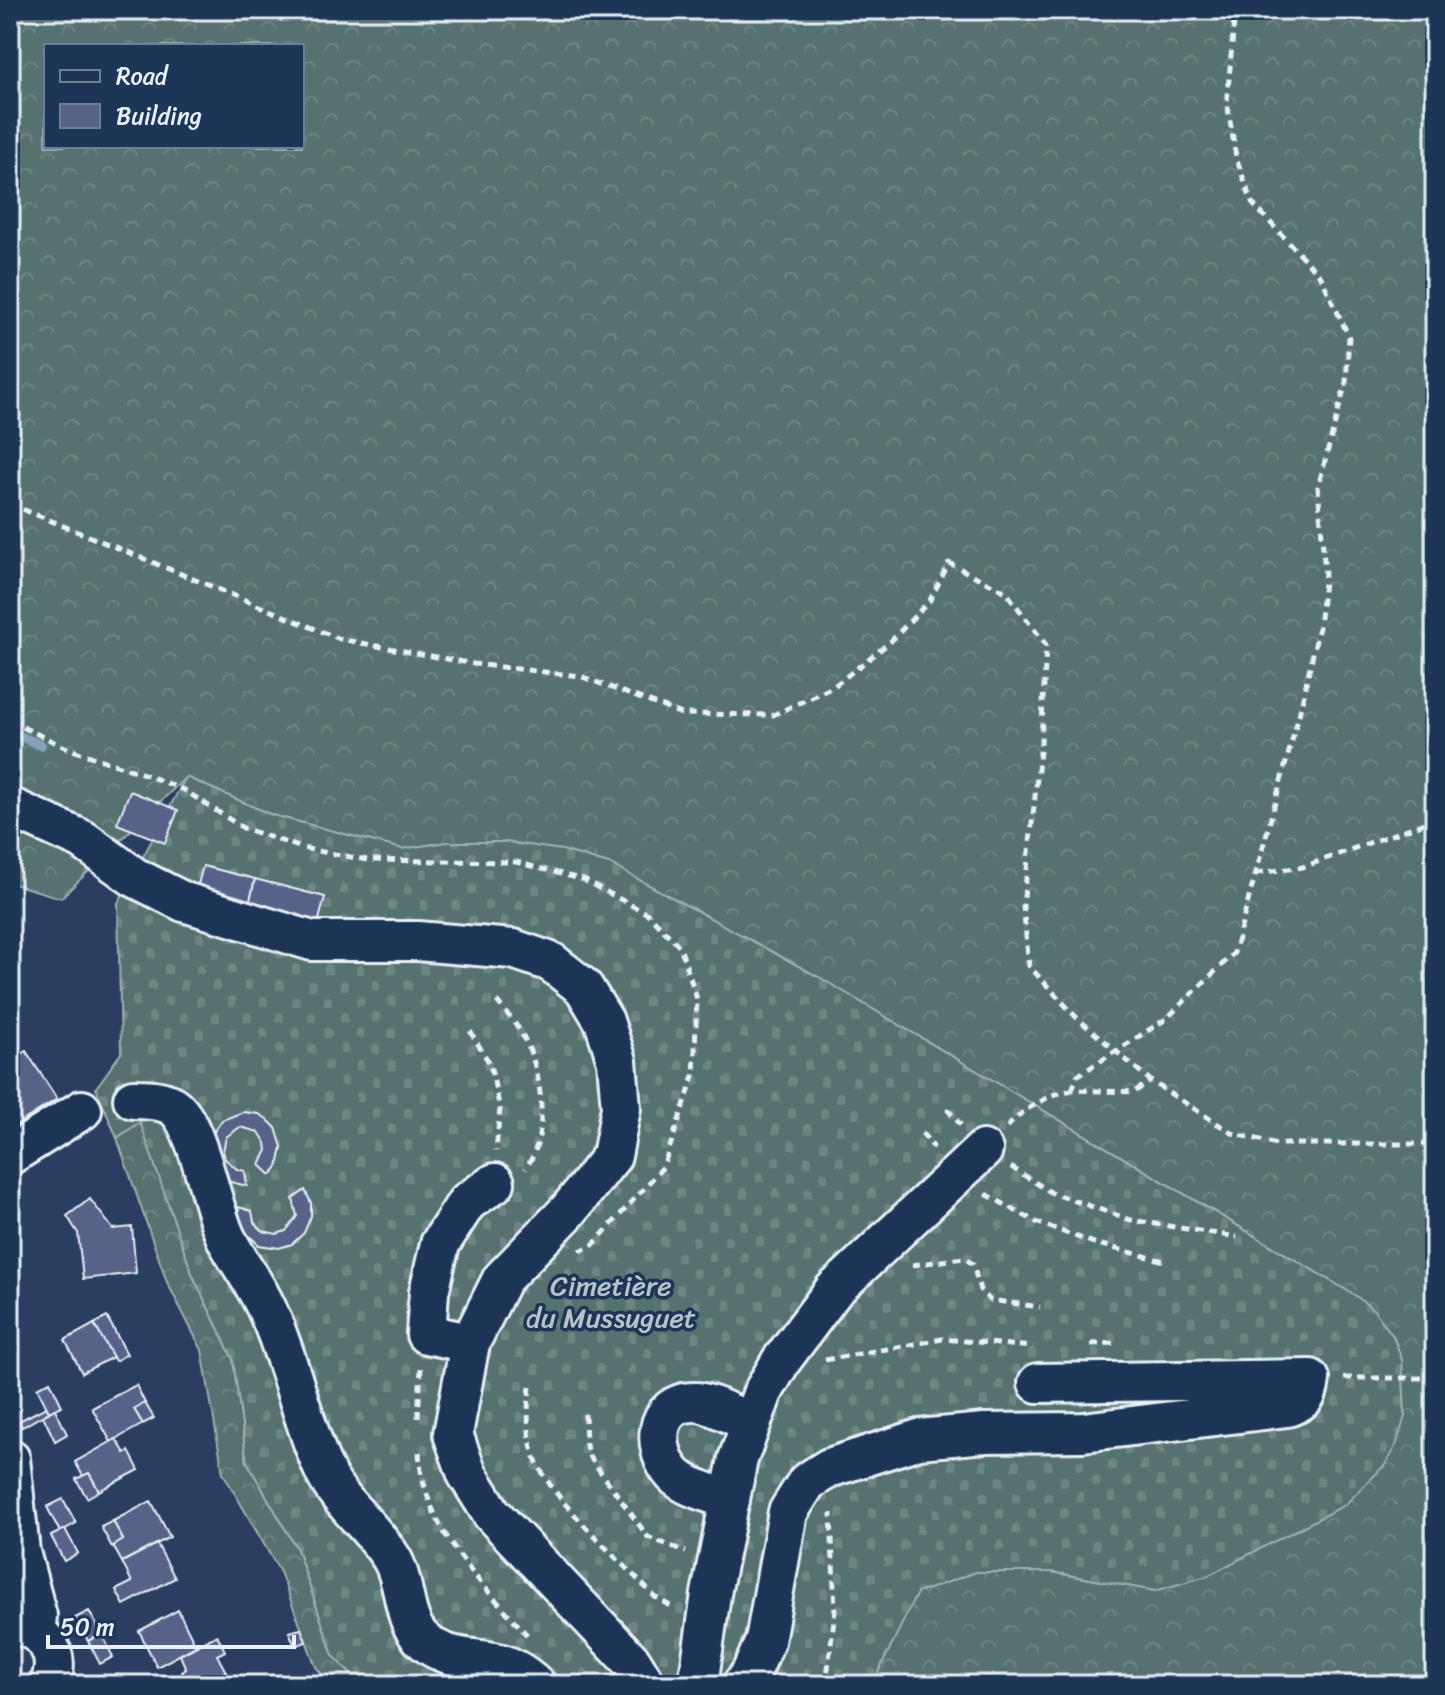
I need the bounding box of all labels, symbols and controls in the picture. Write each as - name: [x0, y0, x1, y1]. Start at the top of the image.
- legend: [44, 44, 304, 148]
- text: Road: [116, 55, 170, 97]
- text: Building: [116, 95, 202, 137]
- park label: Cimetière du Mussuguet: [526, 1261, 696, 1342]
- scale bar: [48, 1599, 294, 1649]
- text: 50 m: [60, 1606, 115, 1648]

